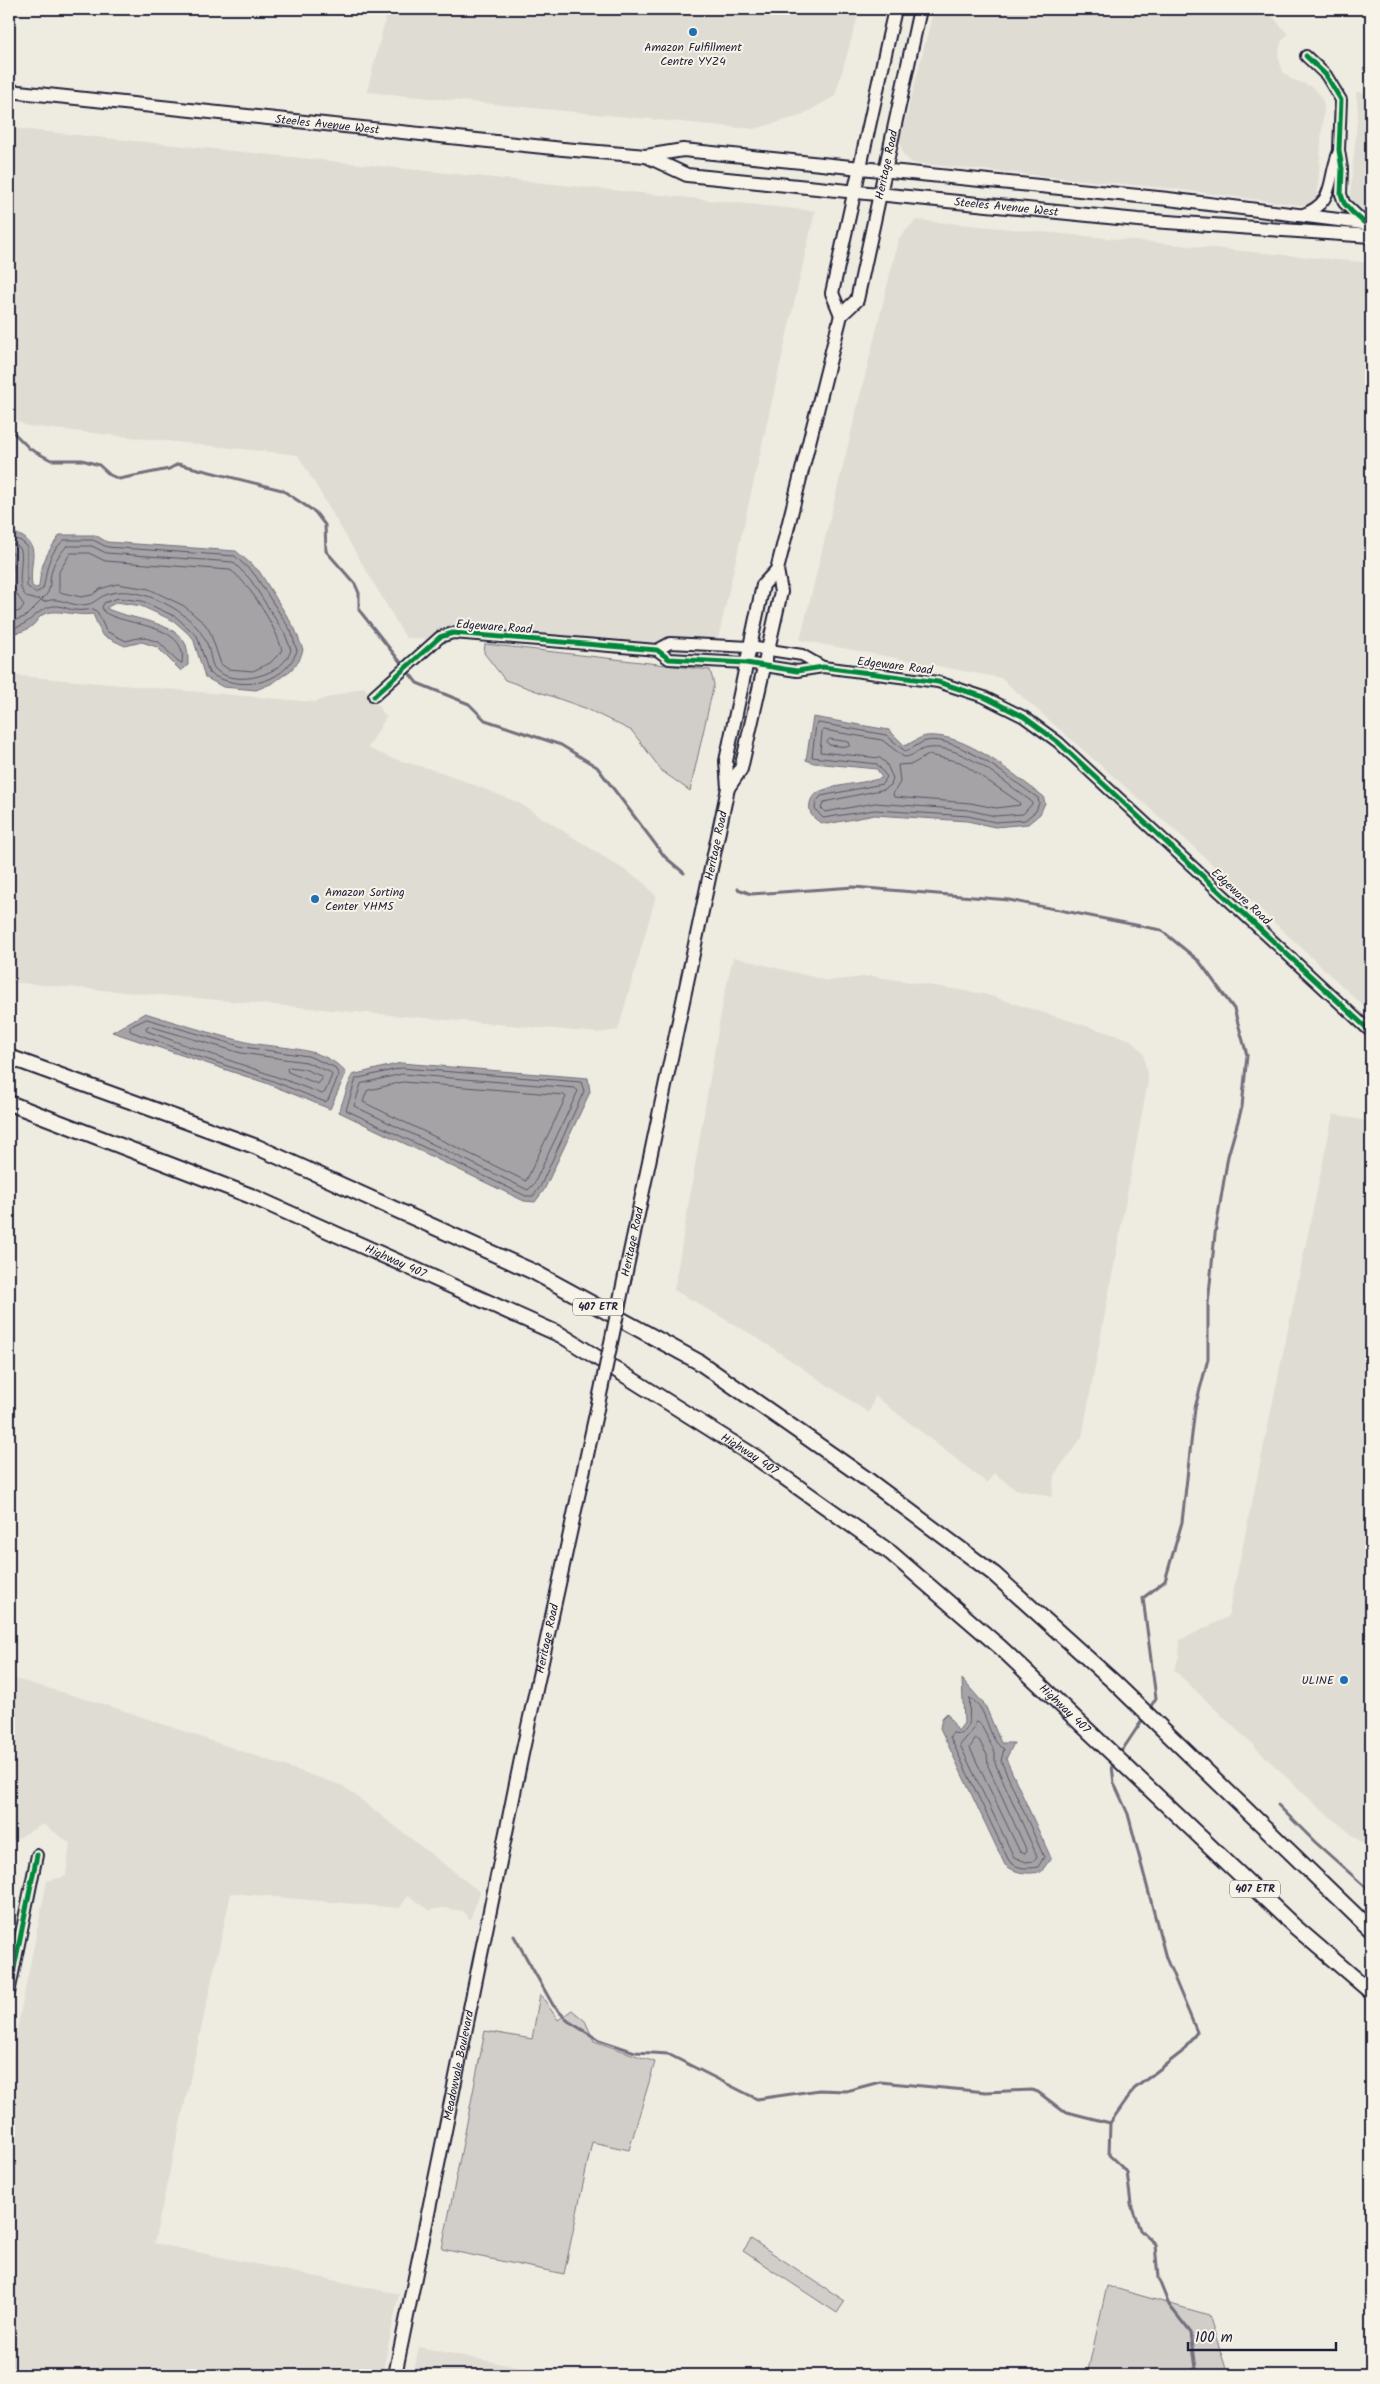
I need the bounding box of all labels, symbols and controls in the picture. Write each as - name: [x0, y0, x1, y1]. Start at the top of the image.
- marker: Amazon Fulfillment Centre YYZ4: [687, 26, 699, 38]
- place label: Amazon Fulfillment Centre YYZ4: [644, 38, 742, 71]
- street label: Steeles Avenue West: [274, 109, 381, 139]
- street label: Heritage Road: [870, 127, 903, 201]
- street label: Steeles Avenue West: [953, 192, 1060, 222]
- street label: Edgeware Road: [455, 615, 534, 639]
- street label: Edgeware Road: [856, 652, 935, 680]
- street label: Heritage Road: [699, 808, 733, 882]
- street label: Edgeware Road: [1207, 864, 1276, 931]
- place label: Amazon Sorting Center YHM5: [325, 883, 405, 916]
- marker: Amazon Sorting Center YHM5: [309, 893, 321, 905]
- street label: Heritage Road: [616, 1204, 649, 1278]
- street label: Highway 407: [362, 1239, 430, 1283]
- road number: 407 ETR: [573, 1298, 623, 1315]
- street label: Highway 407: [717, 1428, 783, 1480]
- street label: Heritage Road: [530, 1601, 564, 1675]
- place label: ULINE: [1301, 1671, 1335, 1690]
- marker: ULINE: [1338, 1674, 1350, 1686]
- street label: Highway 407: [1035, 1679, 1095, 1738]
- road number: 407 ETR: [1230, 1880, 1280, 1898]
- street label: Meadowvale Boulevard: [438, 2008, 479, 2122]
- scale bar: [1188, 2319, 1335, 2351]
- text: 100 m: [1195, 2326, 1233, 2350]

